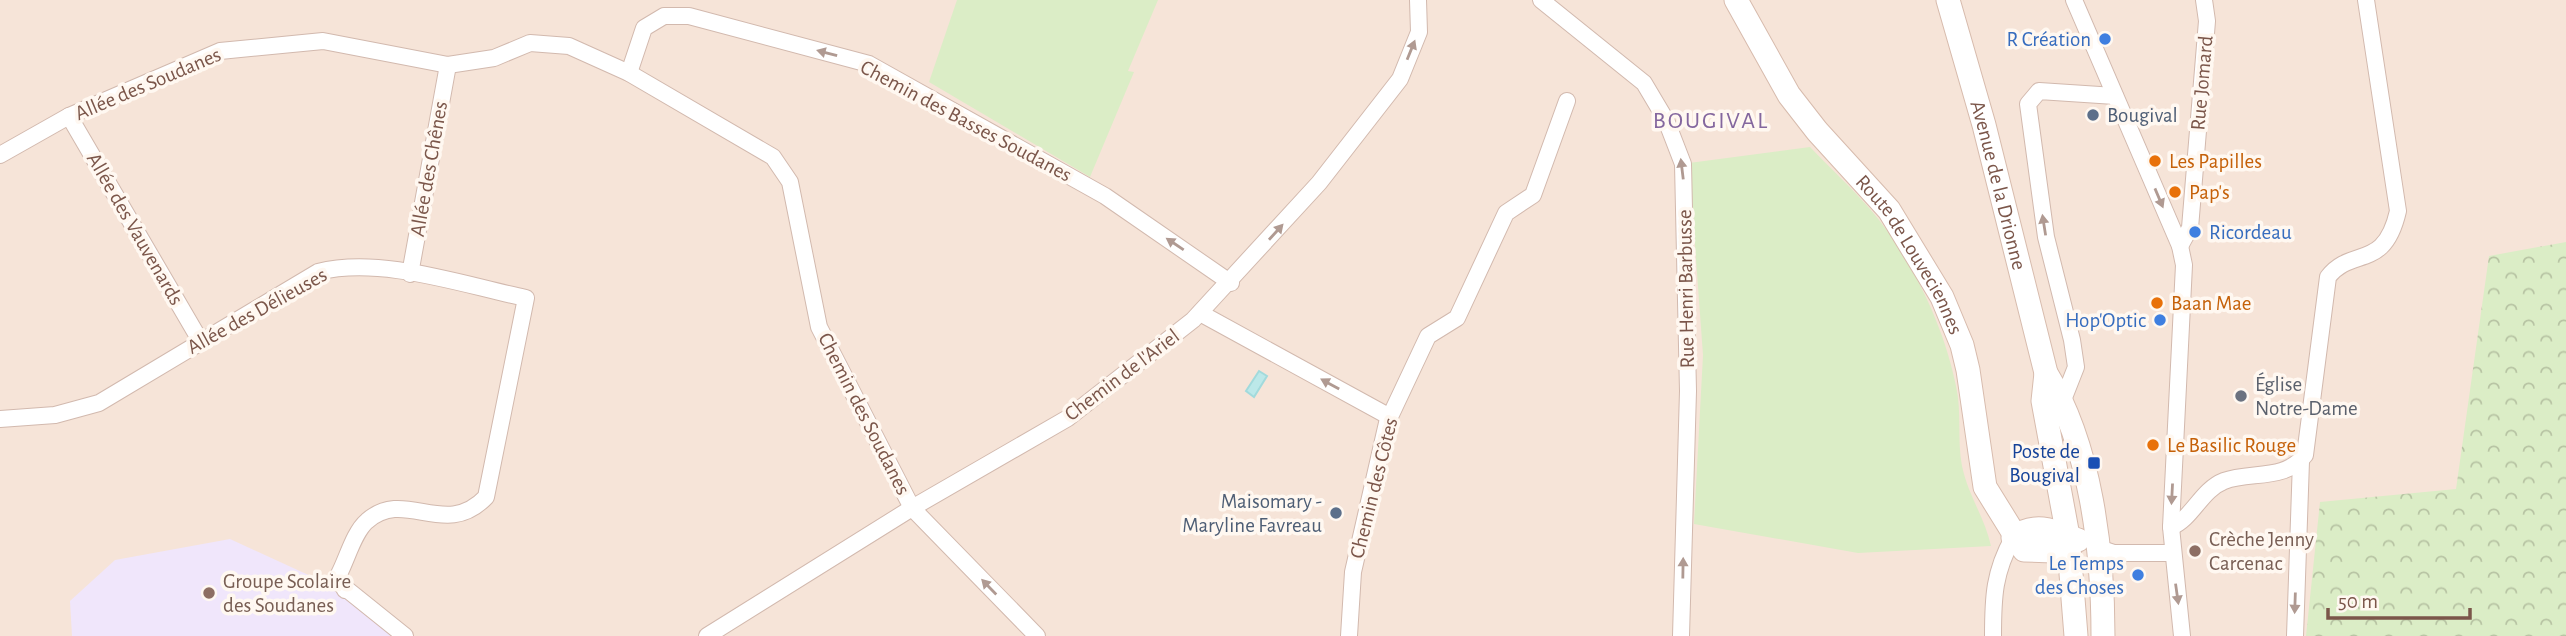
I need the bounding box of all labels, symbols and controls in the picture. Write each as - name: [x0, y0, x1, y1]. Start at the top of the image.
- place label: R Création: [2007, 29, 2091, 50]
- marker: R Création: [2097, 31, 2113, 47]
- street label: Rue Jomard: [2187, 35, 2217, 131]
- one-way arrow: [1406, 40, 1417, 61]
- street label: Allée des Soudanes: [72, 44, 224, 124]
- one-way arrow: [816, 47, 837, 57]
- street label: Chemin des Basses Soudanes: [857, 56, 1075, 186]
- street label: Avenue de la Drionne: [1967, 98, 2030, 272]
- street label: Allée des Chênes: [407, 100, 451, 238]
- place label: Bougival: [2107, 105, 2178, 126]
- marker: Bougival: [2085, 107, 2101, 123]
- district label: BOUGIVAL: [1653, 109, 1769, 133]
- street label: Allée des Vauvenards: [83, 149, 187, 309]
- place label: Les Papilles: [2169, 151, 2262, 172]
- marker: Les Papilles: [2147, 153, 2163, 169]
- one-way arrow: [1676, 158, 1687, 180]
- street label: Route de Louveciennes: [1852, 171, 1967, 337]
- place label: Pap's: [2189, 182, 2230, 203]
- marker: Pap's: [2167, 184, 2183, 200]
- one-way arrow: [2154, 187, 2165, 208]
- street label: Rue Henri Barbusse: [1674, 209, 1698, 369]
- one-way arrow: [2038, 214, 2049, 236]
- place label: Ricordeau: [2209, 222, 2292, 243]
- one-way arrow: [1268, 223, 1283, 240]
- marker: Ricordeau: [2187, 224, 2203, 240]
- one-way arrow: [1166, 237, 1184, 251]
- street label: Allée des Délieuses: [184, 264, 330, 358]
- place label: Baan Mae: [2171, 293, 2252, 314]
- marker: Baan Mae: [2149, 295, 2165, 311]
- place label: Hop'Optic: [2065, 310, 2146, 331]
- marker: Hop'Optic: [2152, 312, 2168, 328]
- street label: Chemin de l'Ariel: [1061, 325, 1183, 425]
- street label: Chemin des Soudanes: [814, 330, 914, 498]
- place label: Église Notre-Dame: [2255, 372, 2358, 419]
- one-way arrow: [1320, 378, 1340, 390]
- marker: Église Notre-Dame: [2233, 388, 2249, 404]
- street label: Chemin des Côtes: [1346, 416, 1402, 560]
- place label: Le Basilic Rouge: [2167, 435, 2296, 456]
- marker: Le Basilic Rouge: [2145, 437, 2161, 453]
- place label: Poste de Bougival: [2009, 441, 2080, 486]
- marker: Poste de Bougival: [2086, 455, 2102, 471]
- one-way arrow: [2167, 483, 2178, 505]
- place label: Maisomary - Maryline Favreau: [1182, 491, 1322, 536]
- marker: Maisomary - Maryline Favreau: [1328, 505, 1344, 521]
- place label: Crèche Jenny Carcenac: [2209, 529, 2314, 574]
- marker: Crèche Jenny Carcenac: [2187, 543, 2203, 559]
- place label: Le Temps des Choses: [2035, 553, 2124, 598]
- one-way arrow: [1677, 557, 1689, 579]
- marker: Le Temps des Choses: [2130, 567, 2146, 583]
- place label: Groupe Scolaire des Soudanes: [223, 571, 351, 616]
- scale bar: [2328, 576, 2470, 620]
- one-way arrow: [981, 579, 997, 596]
- one-way arrow: [2172, 583, 2183, 605]
- marker: Groupe Scolaire des Soudanes: [201, 585, 217, 601]
- text: 50 m: [2338, 591, 2378, 612]
- one-way arrow: [2290, 592, 2301, 614]

